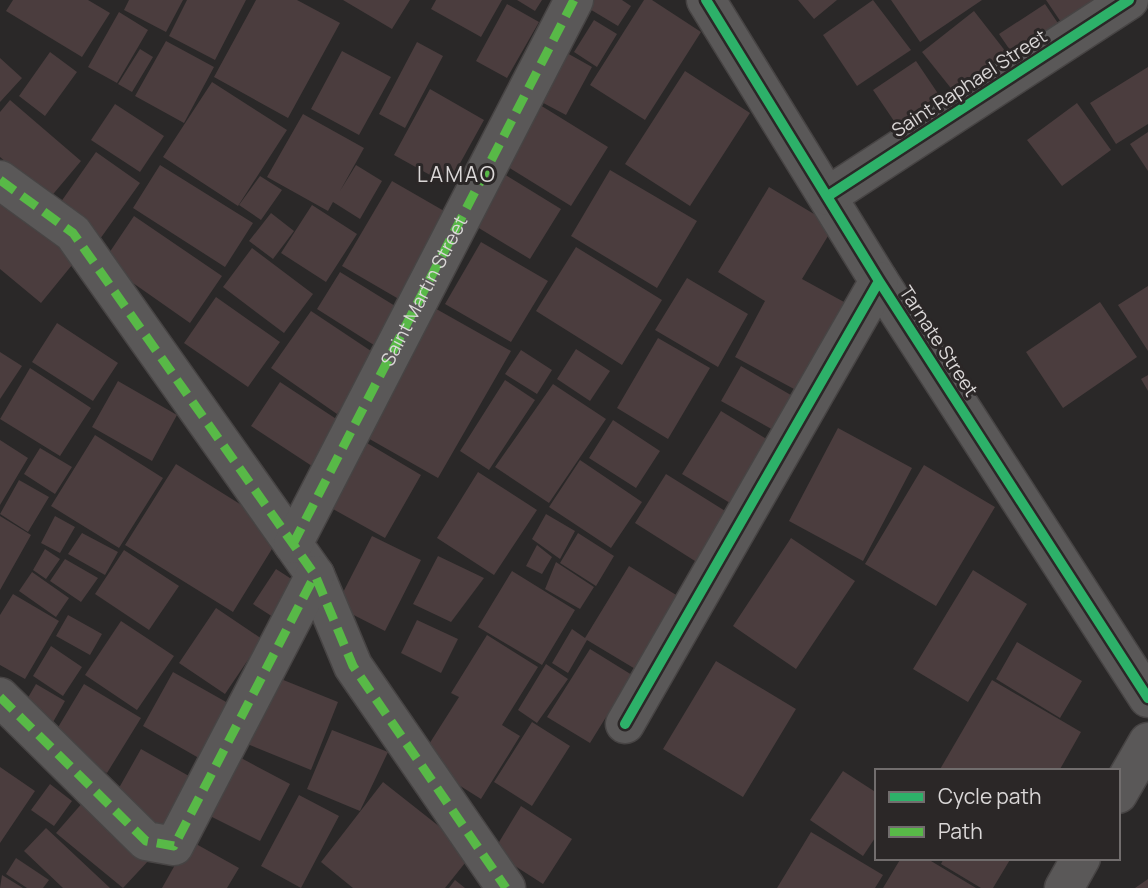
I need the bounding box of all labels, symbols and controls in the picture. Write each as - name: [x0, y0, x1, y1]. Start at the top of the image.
- street label: Saint Raphael Street: [886, 23, 1052, 143]
- district label: LAMAO: [417, 160, 497, 188]
- street label: Saint Martin Street: [374, 211, 473, 370]
- street label: Tarnate Street: [893, 281, 985, 401]
- legend: [875, 769, 1120, 860]
- text: Cycle path: [938, 782, 1041, 810]
- text: Path: [938, 817, 983, 845]

